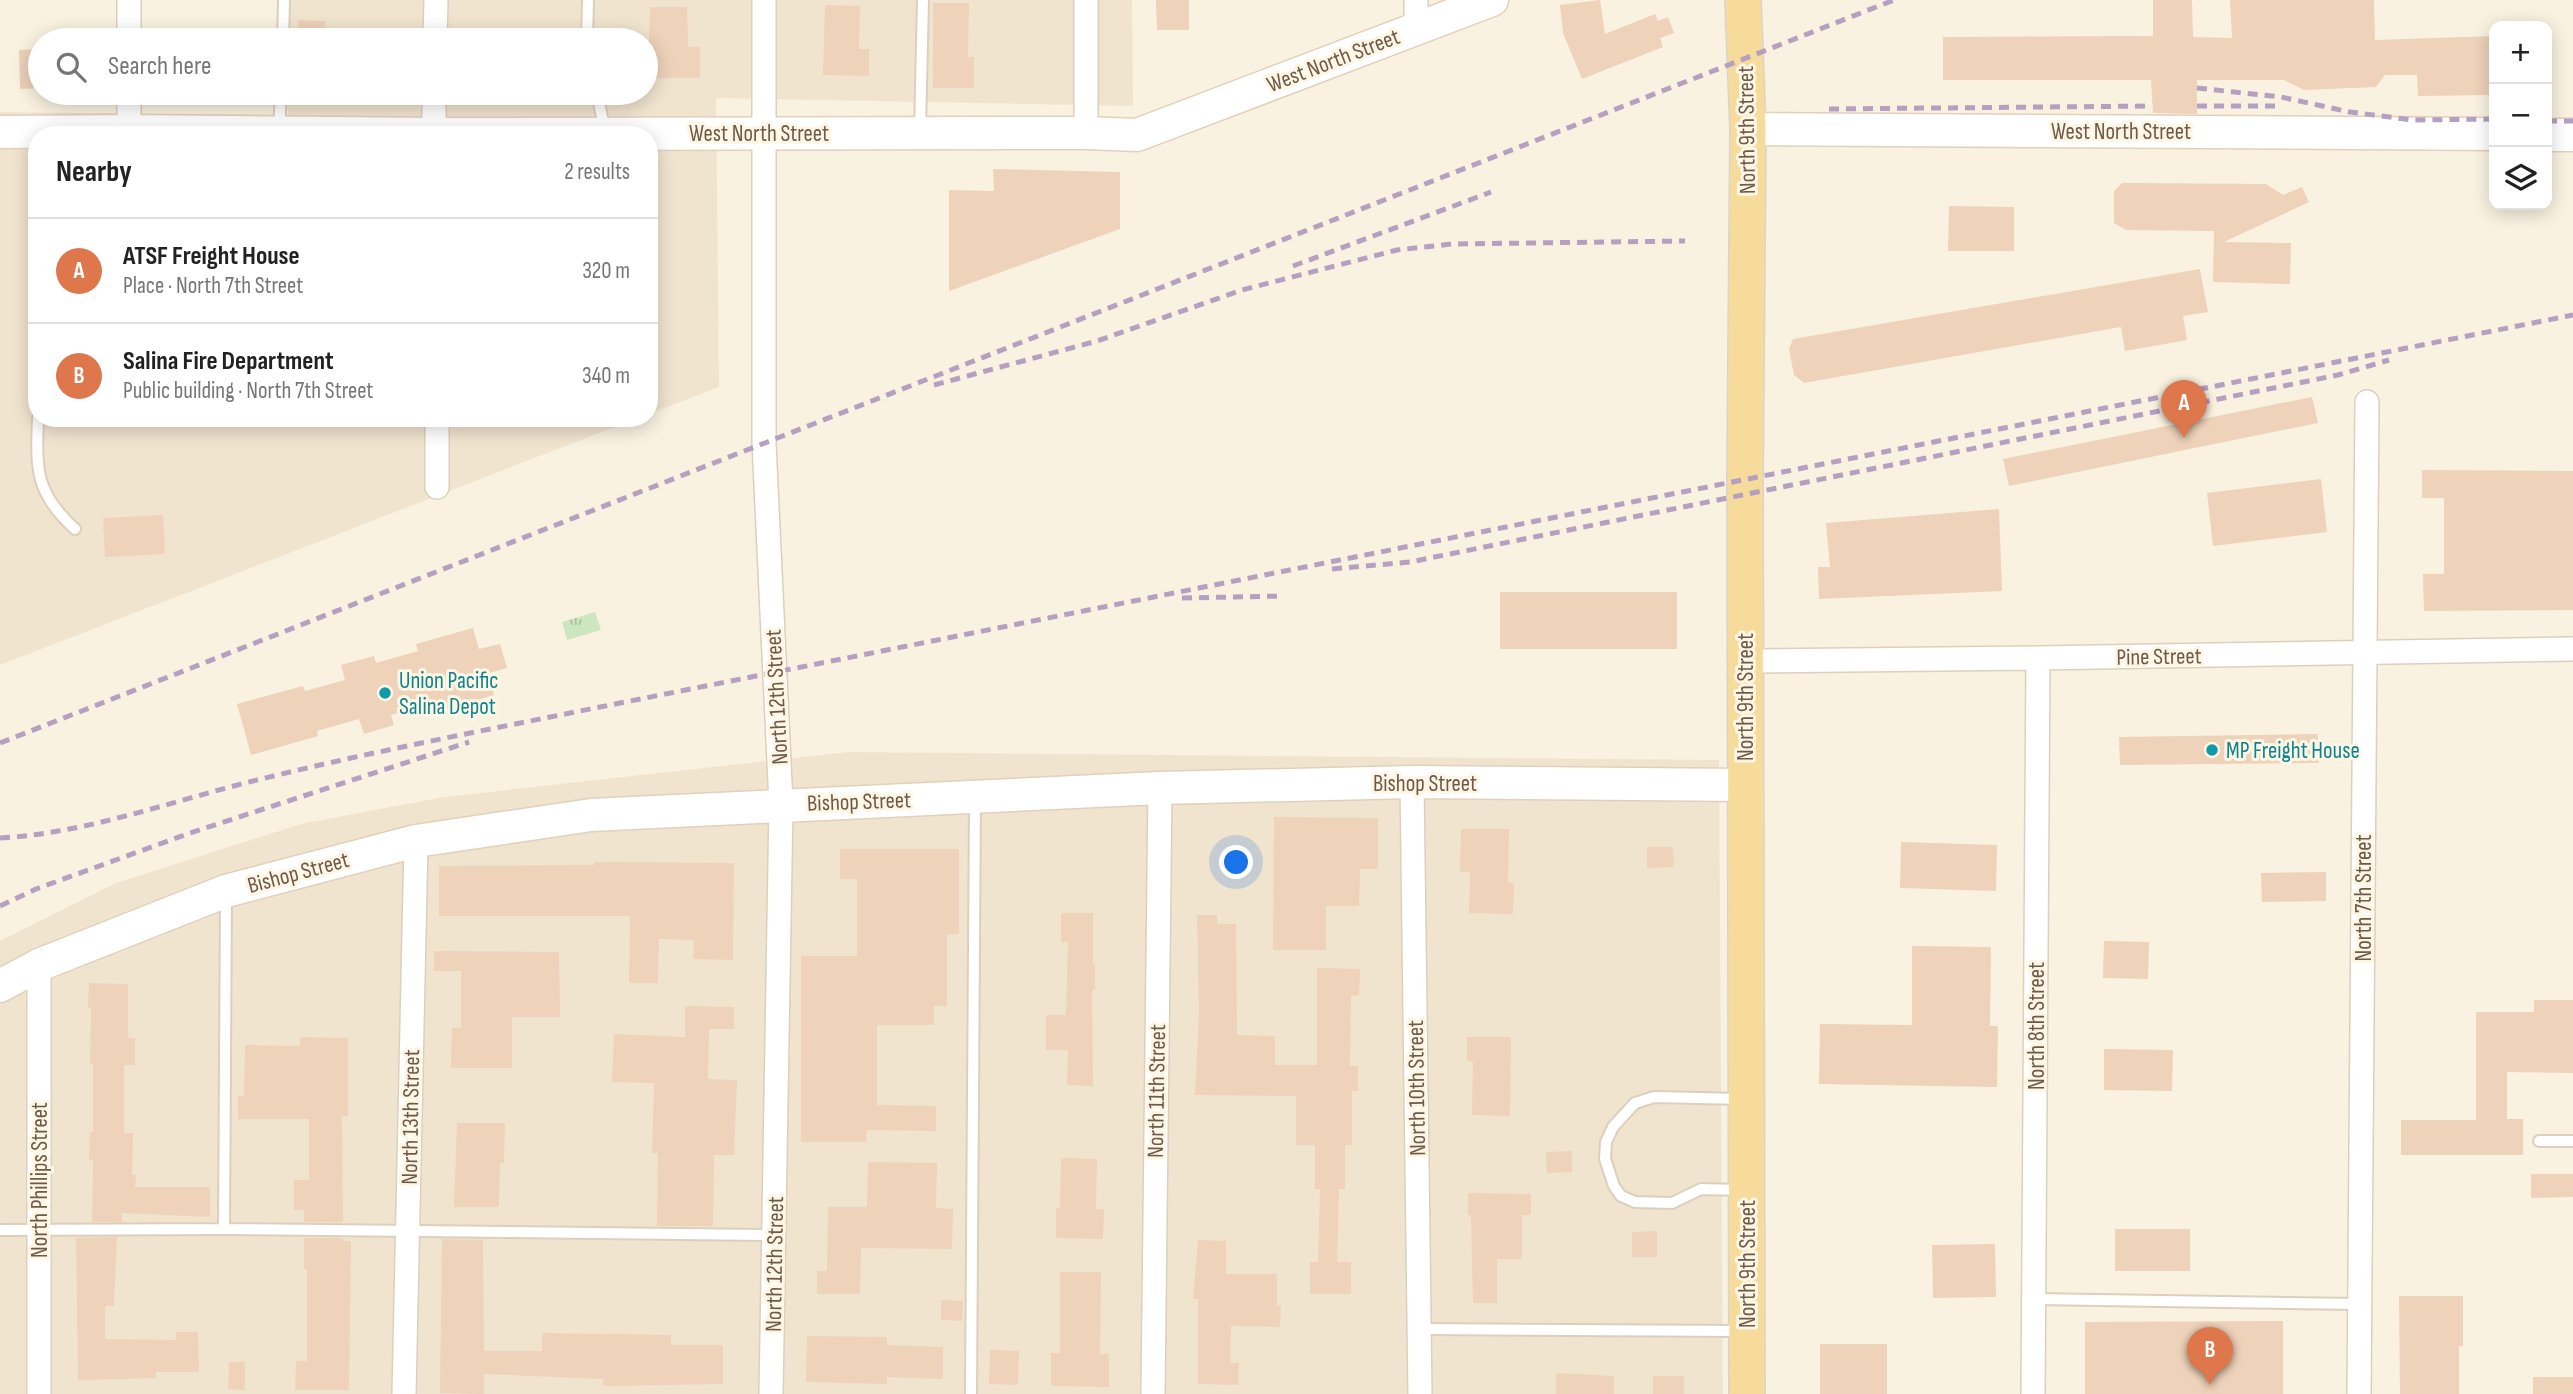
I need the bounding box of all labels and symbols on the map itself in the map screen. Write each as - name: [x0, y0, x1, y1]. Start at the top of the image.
- street label: West North Street: [1263, 23, 1404, 99]
- street label: North 9th Street: [1732, 66, 1762, 194]
- street label: West North Street: [2051, 118, 2191, 146]
- street label: West North Street: [689, 120, 829, 148]
- pin: A: [2161, 380, 2207, 438]
- street label: North 12th Street: [759, 629, 795, 765]
- street label: North 9th Street: [1732, 633, 1760, 761]
- street label: Pine Street: [2116, 642, 2202, 672]
- place label: Union Pacific Salina Depot: [399, 667, 499, 721]
- marker: Union Pacific Salina Depot: [377, 685, 393, 701]
- place label: MP Freight House: [2226, 737, 2360, 765]
- marker: MP Freight House: [2204, 742, 2220, 758]
- street label: Bishop Street: [1373, 770, 1477, 798]
- street label: Bishop Street: [807, 786, 911, 818]
- street label: North 7th Street: [2350, 834, 2378, 962]
- your location: [1219, 845, 1253, 879]
- street label: Bishop Street: [244, 846, 352, 900]
- street label: North 8th Street: [2023, 962, 2051, 1090]
- street label: North 10th Street: [1402, 1020, 1432, 1156]
- street label: North 11th Street: [1142, 1024, 1172, 1158]
- street label: North 13th Street: [396, 1049, 426, 1185]
- street label: North Phillips Street: [26, 1102, 54, 1258]
- street label: North 12th Street: [760, 1196, 790, 1332]
- street label: North 9th Street: [1734, 1200, 1762, 1328]
- pin: B: [2187, 1327, 2233, 1385]

